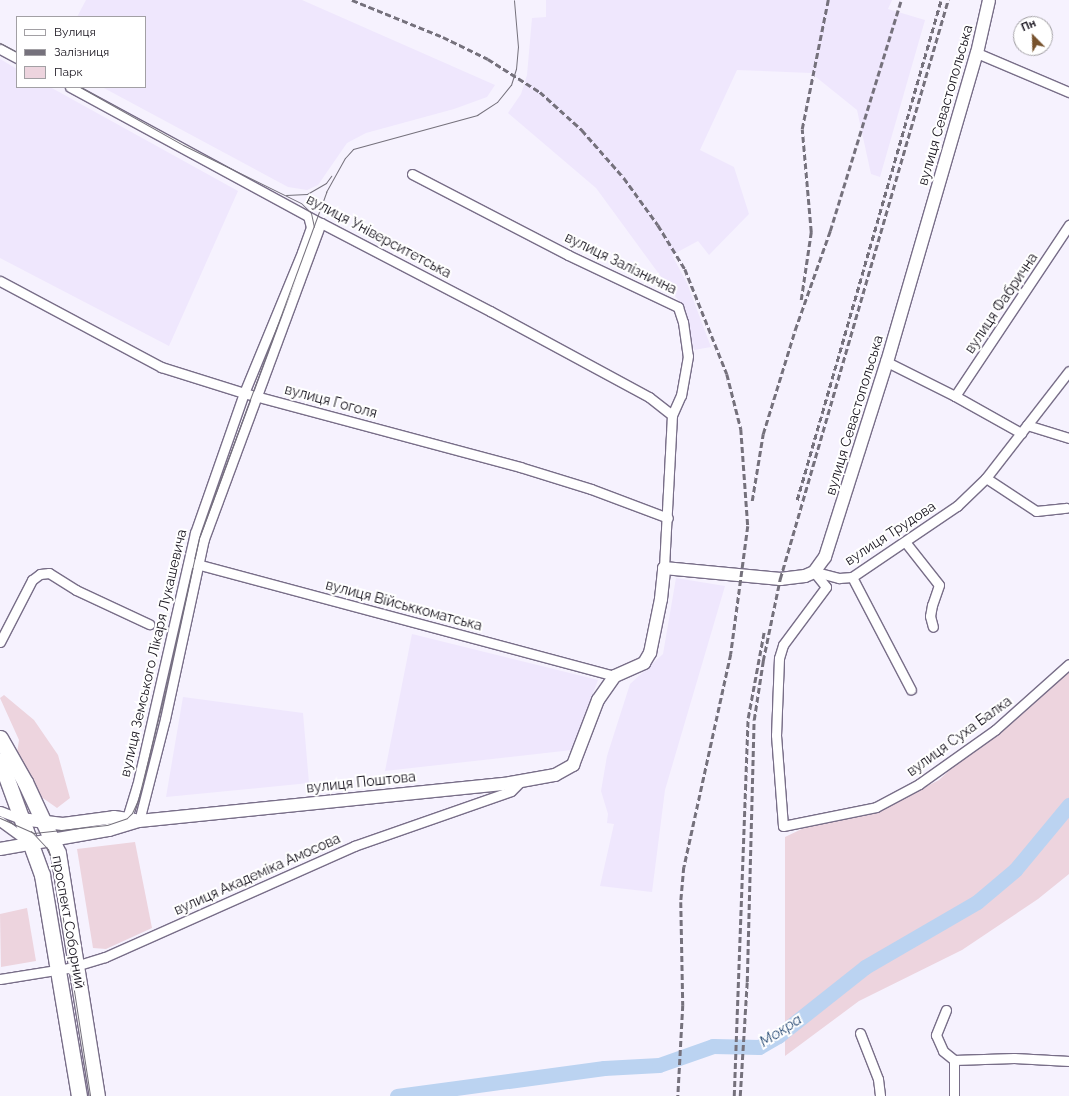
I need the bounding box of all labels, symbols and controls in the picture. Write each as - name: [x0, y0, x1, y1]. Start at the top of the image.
- legend: [16, 16, 146, 88]
- north arrow: [1013, 16, 1053, 56]
- text: Пн: [1019, 17, 1038, 34]
- street label: вулиця Севастопольська: [914, 23, 976, 187]
- text: Вулиця: [54, 25, 96, 39]
- text: Залізниця: [54, 45, 109, 59]
- text: Парк: [54, 65, 83, 79]
- street label: вулиця Університетська: [304, 191, 454, 281]
- street label: вулиця Залізнична: [562, 229, 680, 297]
- street label: вулиця Фабрична: [961, 250, 1041, 356]
- street label: вулиця Севастопольська: [822, 333, 886, 497]
- street label: вулиця Гоголя: [283, 381, 379, 421]
- street label: вулиця Трудова: [841, 497, 939, 569]
- street label: вулиця Земського Лікаря Лукашевича: [116, 528, 190, 778]
- street label: вулиця Військкоматська: [324, 576, 484, 634]
- street label: вулиця Суха Балка: [903, 692, 1015, 780]
- street label: вулиця Поштова: [305, 768, 417, 796]
- street label: вулиця Академіка Амосова: [171, 830, 343, 918]
- street label: проспект Соборний: [49, 854, 89, 990]
- water label: Мокра: [756, 1011, 806, 1051]

